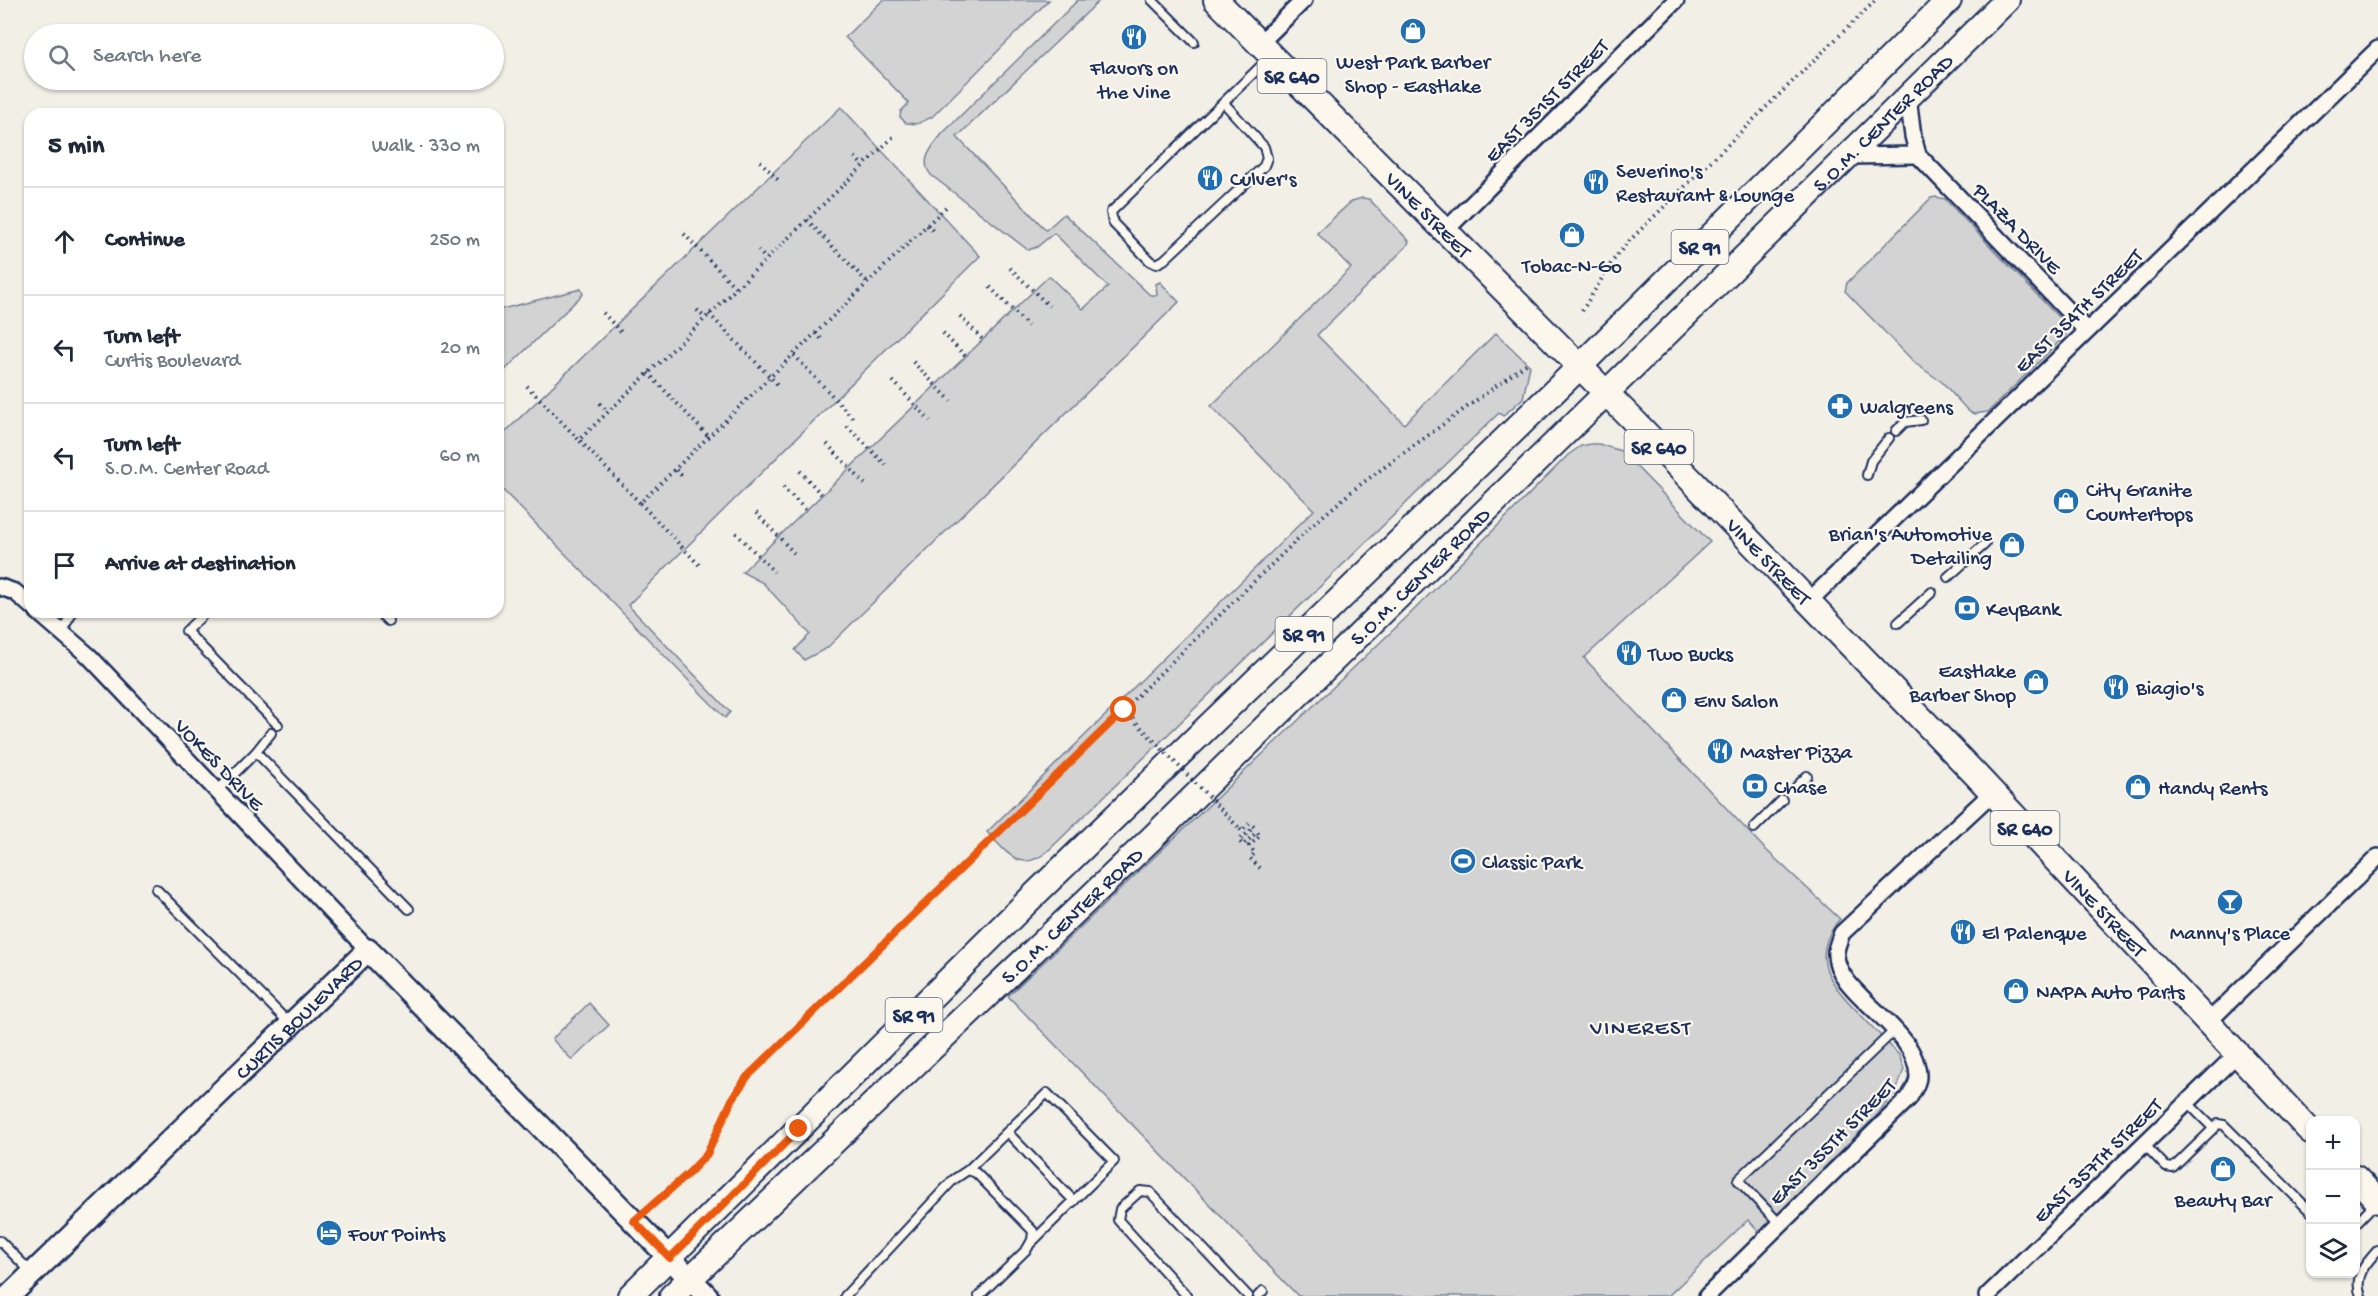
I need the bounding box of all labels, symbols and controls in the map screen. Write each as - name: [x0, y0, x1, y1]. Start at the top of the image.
- shop icon: West Park Barber Shop - Eastlake: [1398, 16, 1428, 46]
- restaurant icon: Flavors on the Vine: [1119, 22, 1149, 52]
- search box: [24, 24, 504, 90]
- street label: EAST 351ST STREET: [1481, 35, 1616, 169]
- icon: search: [45, 41, 78, 74]
- text: Search here: [93, 44, 201, 70]
- street label: S.O.M. CENTER ROAD: [1809, 50, 1960, 199]
- place label: West Park Barber Shop - Eastlake: [1336, 52, 1492, 101]
- place label: Flavors on the Vine: [1089, 58, 1178, 107]
- road number: SR 640: [1258, 59, 1326, 93]
- text: 5 min: [48, 132, 104, 163]
- text: Walk · 330 m: [372, 136, 480, 159]
- place label: Severino's Restaurant & Lounge: [1616, 161, 1795, 210]
- restaurant icon: Culver's: [1195, 163, 1225, 193]
- restaurant icon: Severino's Restaurant & Lounge: [1581, 167, 1611, 197]
- street label: VINE STREET: [1377, 168, 1475, 266]
- place label: Culver's: [1230, 169, 1298, 194]
- street label: PLAZA DRIVE: [1965, 179, 2066, 282]
- shop icon: Tobac-N-Go: [1557, 220, 1587, 250]
- icon: ahead: [48, 225, 81, 258]
- text: Continue: [105, 228, 185, 254]
- text: 250 m: [429, 230, 480, 253]
- road number: SR 91: [1672, 230, 1728, 264]
- street label: EAST 354TH STREET: [2011, 244, 2150, 380]
- place label: Tobac-N-Go: [1521, 256, 1622, 281]
- text: Turn left: [105, 325, 179, 351]
- icon: left: [48, 333, 81, 366]
- text: 20 m: [440, 338, 480, 361]
- text: Curtis Boulevard: [105, 351, 240, 374]
- pharmacy icon: Walgreens: [1825, 391, 1855, 421]
- place label: Walgreens: [1860, 397, 1954, 422]
- road number: SR 640: [1624, 430, 1694, 464]
- text: Turn left: [105, 433, 179, 459]
- icon: left: [48, 441, 81, 474]
- text: 60 m: [440, 446, 480, 469]
- text: S.O.M. Center Road: [105, 459, 268, 482]
- place label: City Granite Countertops: [2086, 480, 2194, 529]
- shop icon: City Granite Countertops: [2051, 486, 2081, 516]
- street label: S.O.M. CENTER ROAD: [1346, 504, 1498, 653]
- street label: VINE STREET: [1718, 514, 1815, 613]
- place label: Brian's Automotive Detailing: [1828, 524, 1993, 573]
- shop icon: Brian's Automotive Detailing: [1997, 530, 2027, 560]
- icon: arrive: [48, 549, 81, 582]
- text: Arrive at destination: [105, 552, 295, 578]
- bank icon: KeyBank: [1952, 593, 1982, 623]
- place label: KeyBank: [1986, 599, 2063, 624]
- road number: SR 91: [1276, 617, 1332, 651]
- restaurant icon: Two Bucks: [1614, 638, 1644, 668]
- place label: Two Bucks: [1647, 644, 1734, 669]
- place label: Eastlake Barber Shop: [1909, 661, 2017, 710]
- shop icon: Eastlake Barber Shop: [2021, 667, 2051, 697]
- restaurant icon: Biagio's: [2101, 672, 2131, 702]
- place label: Biagio's: [2135, 678, 2205, 703]
- shop icon: Env Salon: [1659, 685, 1689, 715]
- place label: Env Salon: [1694, 691, 1778, 716]
- route start: [1110, 696, 1136, 722]
- street label: VOKES DRIVE: [167, 715, 268, 818]
- restaurant icon: Master Pizza: [1705, 736, 1735, 766]
- place label: Master Pizza: [1740, 742, 1853, 767]
- bank icon: Chase: [1740, 771, 1770, 801]
- shop icon: Handy Rents: [2123, 772, 2153, 802]
- place label: Chase: [1774, 777, 1828, 802]
- place label: Handy Rents: [2158, 778, 2269, 803]
- road number: SR 640: [1990, 811, 2060, 845]
- street label: S.O.M. CENTER ROAD: [998, 844, 1150, 991]
- sports icon: Classic Park: [1448, 846, 1478, 876]
- place label: Classic Park: [1482, 852, 1584, 877]
- street label: VINE STREET: [2054, 865, 2150, 965]
- bar icon: Manny's Place: [2215, 887, 2245, 917]
- restaurant icon: El Palenque: [1948, 917, 1978, 947]
- place label: El Palenque: [1982, 923, 2088, 948]
- place label: Manny's Place: [2170, 923, 2291, 948]
- street label: CURTIS BOULEVARD: [232, 952, 370, 1087]
- shop icon: NAPA Auto Parts: [2001, 976, 2031, 1006]
- place label: NAPA Auto Parts: [2036, 982, 2186, 1007]
- road number: SR 91: [886, 998, 942, 1032]
- district label: VINEREST: [1589, 1017, 1692, 1043]
- street label: EAST 355TH STREET: [1766, 1074, 1904, 1212]
- street label: EAST 357TH STREET: [2030, 1094, 2170, 1230]
- route end: [785, 1115, 811, 1141]
- map controls: [2306, 1116, 2360, 1278]
- button: +: [2306, 1116, 2360, 1170]
- shop icon: Beauty Bar: [2208, 1154, 2238, 1184]
- button: −: [2306, 1170, 2360, 1224]
- place label: Beauty Bar: [2174, 1190, 2273, 1215]
- hotel icon: Four Points: [314, 1218, 344, 1248]
- place label: Four Points: [347, 1224, 447, 1249]
- button: layers: [2306, 1224, 2360, 1278]

